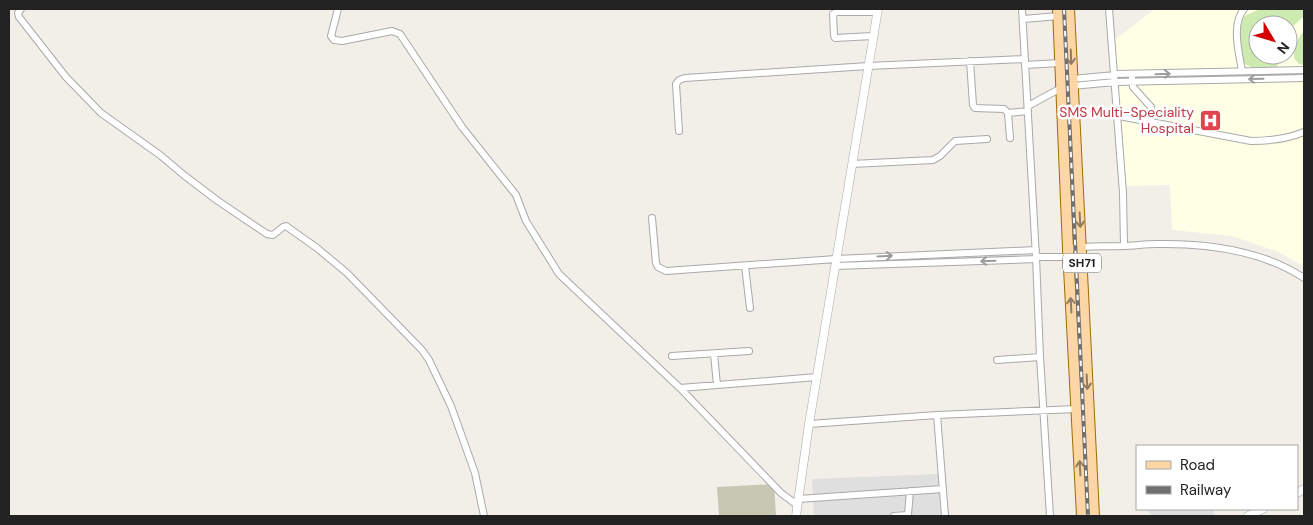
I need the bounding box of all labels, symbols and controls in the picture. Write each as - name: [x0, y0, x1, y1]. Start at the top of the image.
- north arrow: [1248, 15, 1298, 65]
- text: N: [1273, 38, 1293, 58]
- one-way arrow: [1066, 49, 1076, 65]
- one-way arrow: [1155, 69, 1171, 78]
- one-way arrow: [1248, 74, 1264, 84]
- place label: SMS Multi-Speciality Hospital: [1059, 103, 1194, 137]
- hospital icon: SMS Multi-Speciality Hospital: [1198, 108, 1222, 132]
- one-way arrow: [1075, 211, 1084, 227]
- one-way arrow: [877, 252, 893, 261]
- road number: SH71: [1063, 254, 1101, 272]
- one-way arrow: [980, 256, 996, 266]
- one-way arrow: [1067, 298, 1076, 314]
- one-way arrow: [1083, 374, 1092, 390]
- legend: [1136, 445, 1298, 510]
- text: Road: [1180, 455, 1215, 475]
- one-way arrow: [1075, 460, 1085, 476]
- text: Railway: [1180, 480, 1232, 500]

